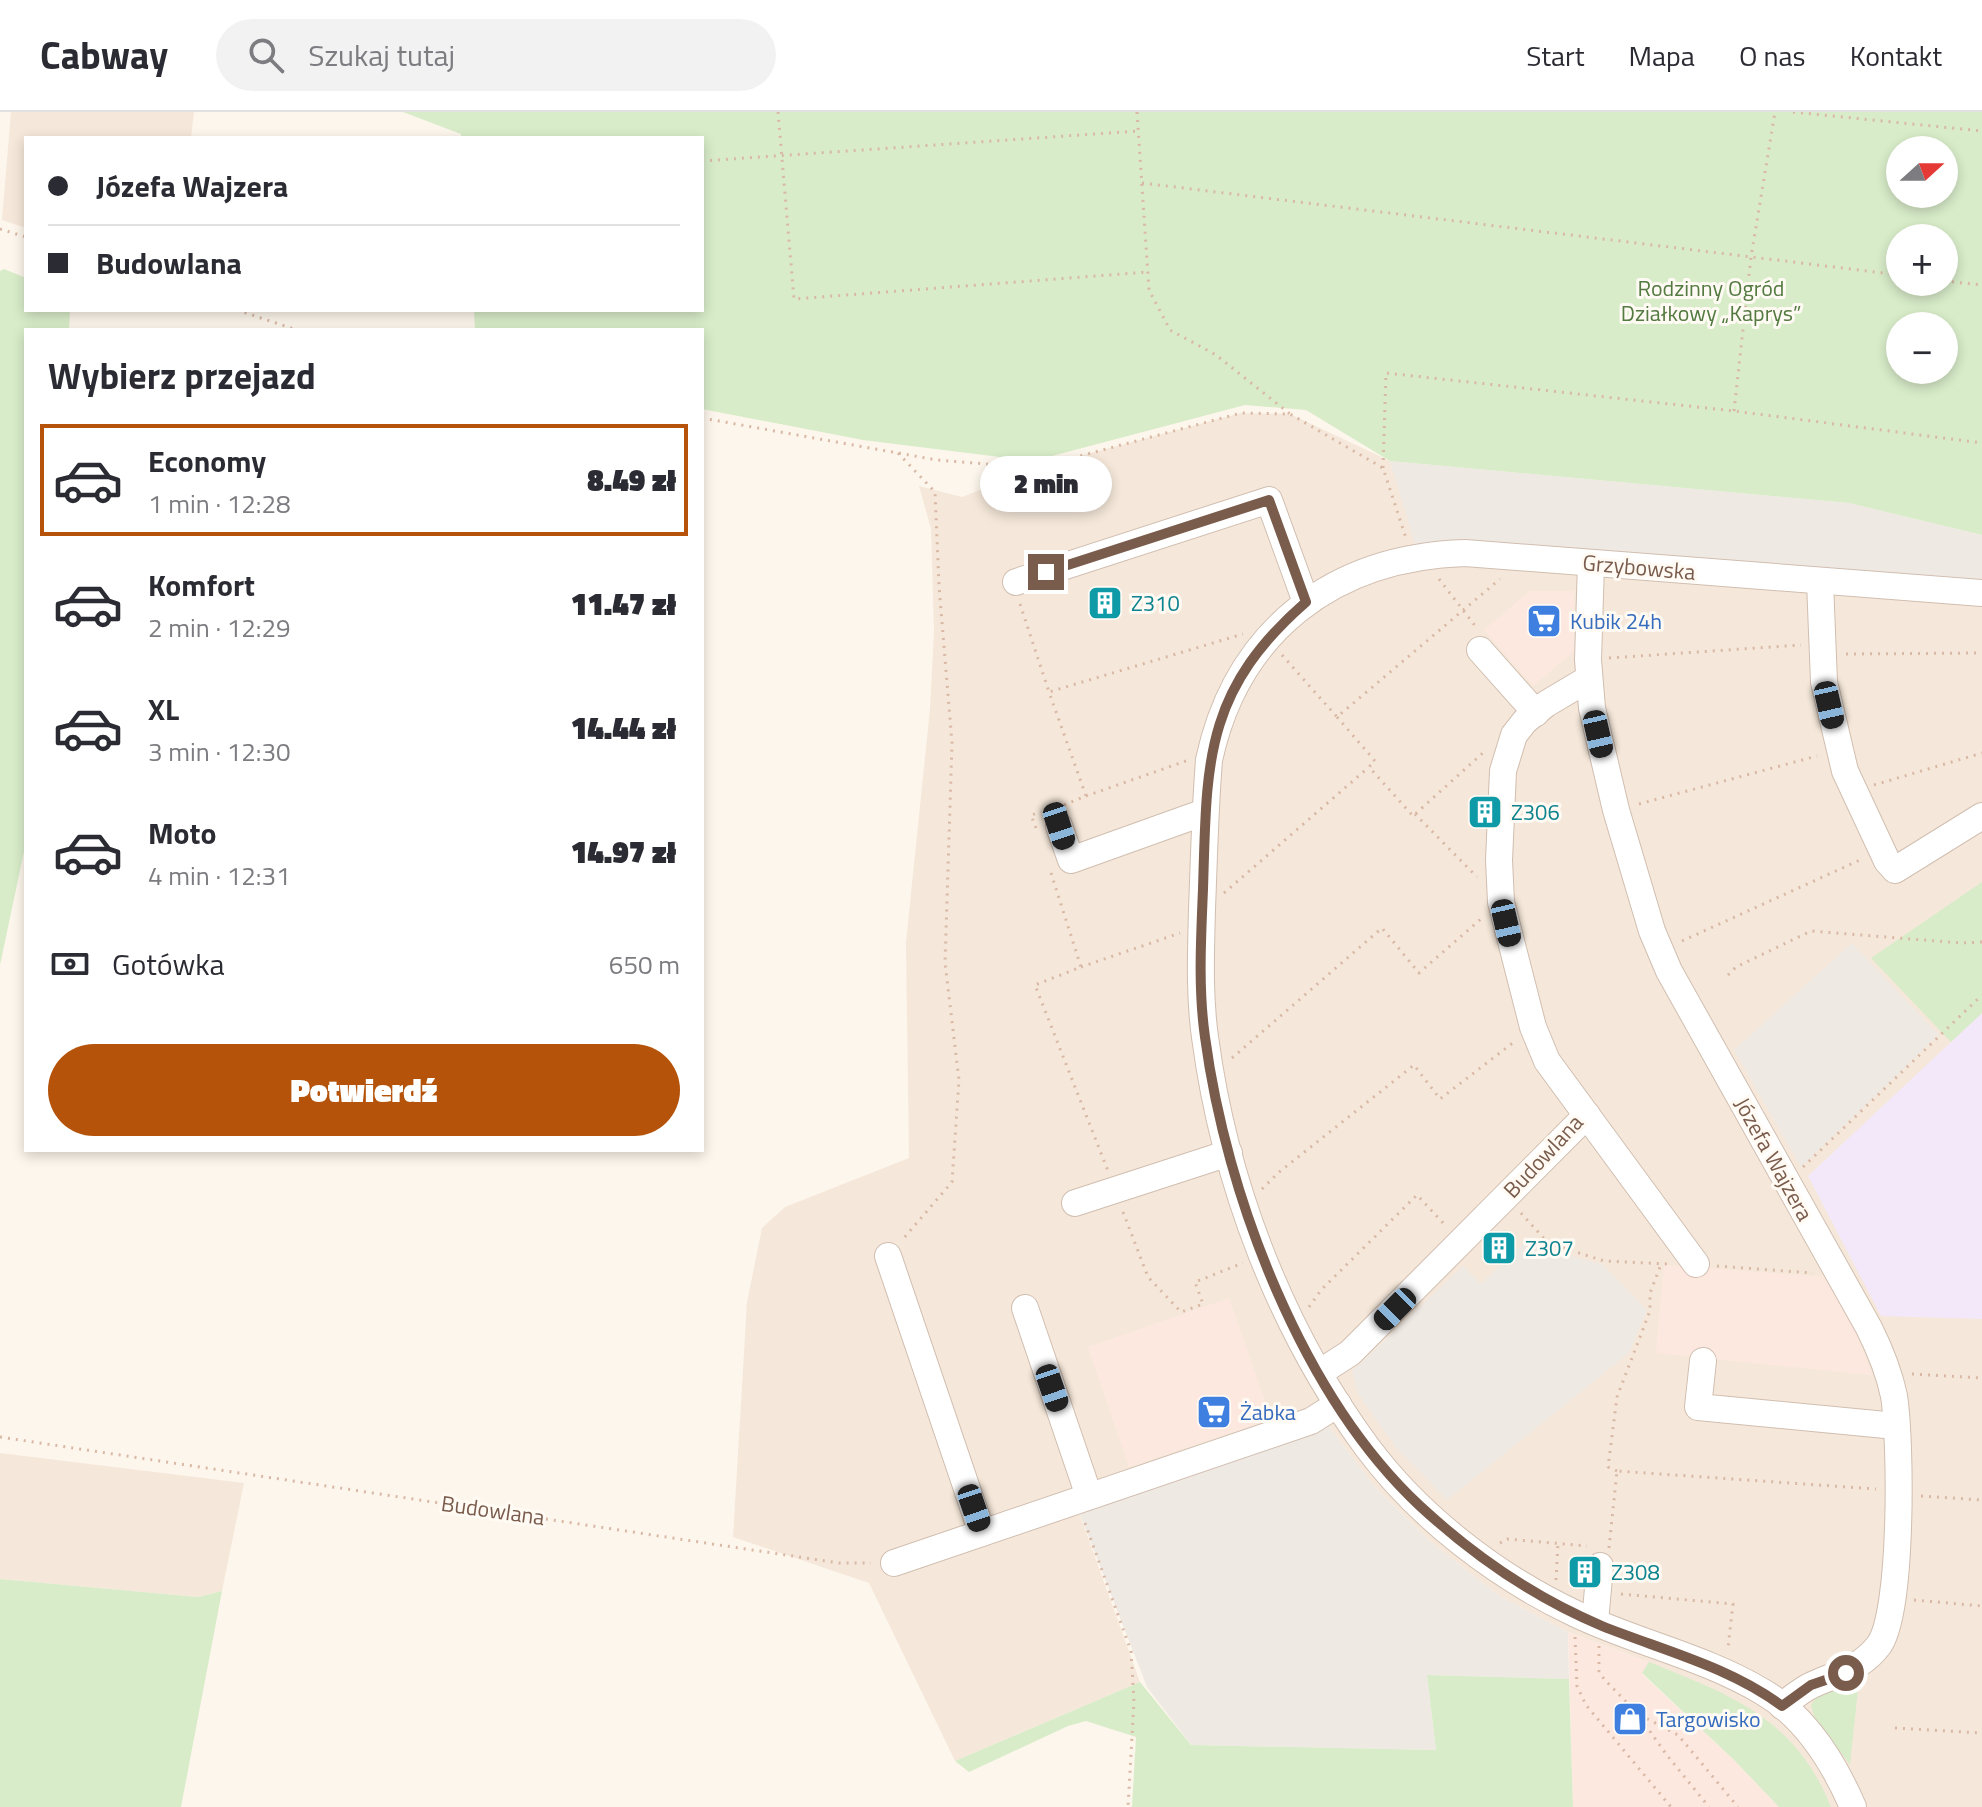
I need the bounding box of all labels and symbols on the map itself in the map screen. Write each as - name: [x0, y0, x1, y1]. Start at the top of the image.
- north arrow: [1886, 136, 1958, 208]
- park label: Rodzinny Ogród Działkowy „Kaprys”: [1621, 271, 1801, 330]
- callout: 2 min: [980, 456, 1112, 512]
- street label: Grzybowska: [1581, 545, 1697, 589]
- route end: [1028, 554, 1064, 590]
- building icon: Z310: [1086, 584, 1124, 622]
- place label: Z310: [1131, 586, 1180, 620]
- supermarket icon: Kubik 24h: [1525, 602, 1563, 640]
- place label: Kubik 24h: [1570, 604, 1662, 638]
- car: [1812, 679, 1846, 731]
- car: [1581, 708, 1615, 760]
- building icon: Z306: [1466, 793, 1504, 831]
- place label: Z306: [1511, 795, 1560, 829]
- car: [1040, 799, 1078, 853]
- car: [1489, 897, 1523, 949]
- street label: Józefa Wajzera: [1726, 1091, 1822, 1227]
- street label: Budowlana: [1495, 1106, 1591, 1206]
- building icon: Z307: [1480, 1229, 1518, 1267]
- place label: Z307: [1525, 1231, 1574, 1265]
- car: [1370, 1284, 1420, 1334]
- car: [1033, 1361, 1071, 1415]
- supermarket icon: Żabka: [1195, 1393, 1233, 1431]
- place label: Żabka: [1240, 1395, 1296, 1429]
- car: [955, 1481, 993, 1535]
- street label: Budowlana: [439, 1486, 547, 1534]
- building icon: Z308: [1566, 1553, 1604, 1591]
- place label: Z308: [1611, 1555, 1660, 1589]
- route start: [1828, 1655, 1864, 1691]
- shop icon: Targowisko: [1611, 1700, 1649, 1738]
- place label: Targowisko: [1656, 1702, 1761, 1736]

